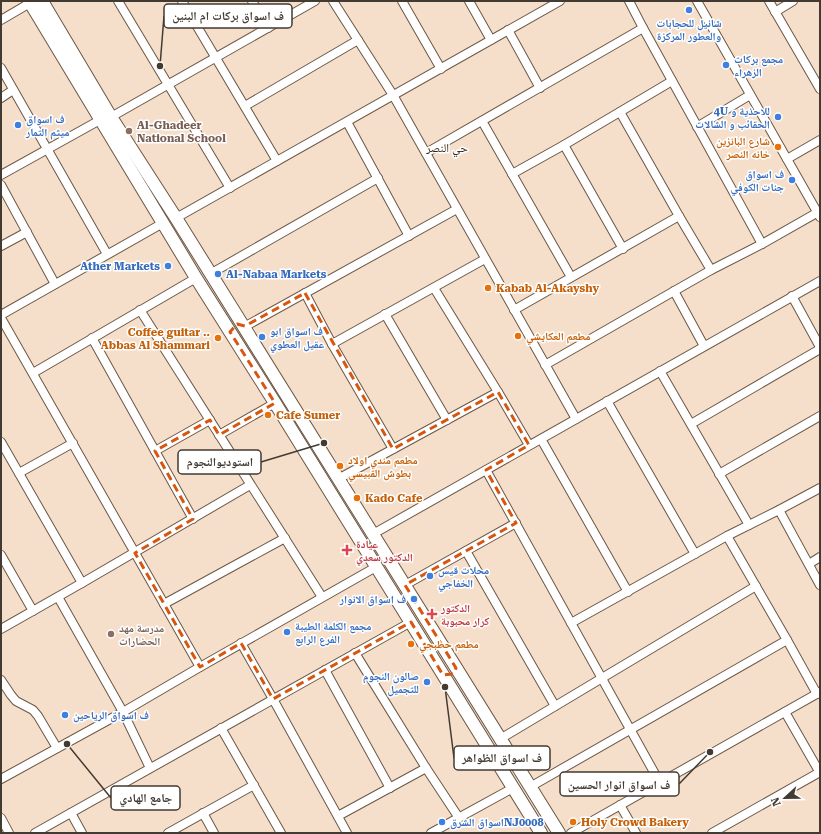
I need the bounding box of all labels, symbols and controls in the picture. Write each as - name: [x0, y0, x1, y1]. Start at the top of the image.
- callout: ف اسواق بركات ام البنين: [164, 4, 292, 28]
- marker: شانيل للحجابات والعطور المركزة: [684, 5, 694, 15]
- text: ف اسواق بركات ام البنين: [172, 9, 284, 24]
- place label: شانيل للحجابات والعطور المركزة: [656, 17, 722, 43]
- place label: مجمع بركات الزهراء: [734, 53, 783, 79]
- marker: مجمع بركات الزهراء: [721, 60, 731, 70]
- place label: 4U للاحذية و الحقائب و الشالات: [695, 105, 770, 131]
- marker: 4U للاحذية و الحقائب و الشالات: [773, 112, 783, 122]
- place label: ف اسواق ميثم التمار: [25, 113, 69, 140]
- place label: Al-Ghadeer National School: [137, 119, 226, 145]
- marker: ف اسواق ميثم التمار: [13, 120, 23, 130]
- marker: Al-Ghadeer National School: [124, 126, 134, 136]
- place label: شارع البانزين خانه النصر: [716, 135, 770, 161]
- district label: حي النصر: [425, 141, 468, 158]
- marker: شارع البانزين خانه النصر: [773, 142, 783, 152]
- place label: ف اسواق جنات الكوفي: [731, 168, 784, 196]
- marker: ف اسواق جنات الكوفي: [787, 175, 797, 185]
- place label: Ather Markets: [80, 260, 160, 273]
- marker: Ather Markets: [163, 261, 173, 271]
- place label: Al-Nabaa Markets: [226, 268, 327, 281]
- marker: Al-Nabaa Markets: [213, 269, 223, 279]
- place label: Kabab Al-Akayshy: [496, 282, 599, 295]
- marker: Kabab Al-Akayshy: [483, 283, 493, 293]
- place label: ف اسواق ابو عقيل العطوي: [270, 325, 325, 353]
- place label: Coffee guitar .. Abbas Al Shammari: [101, 326, 210, 352]
- place label: مطعم العكايشي: [526, 330, 591, 345]
- marker: مطعم العكايشي: [513, 331, 523, 341]
- marker: ف اسواق ابو عقيل العطوي: [257, 332, 267, 342]
- marker: Coffee guitar .. Abbas Al Shammari: [213, 333, 223, 343]
- place label: Cafe Sumer: [276, 409, 340, 422]
- marker: Cafe Sumer: [263, 410, 273, 420]
- callout: استوديوالنجوم: [178, 450, 261, 474]
- place label: مطعم مندي اولاد بطوش القبيسي: [348, 454, 418, 482]
- text: استوديوالنجوم: [187, 455, 253, 470]
- marker: مطعم مندي اولاد بطوش القبيسي: [335, 461, 345, 471]
- place label: Kado Cafe: [365, 492, 423, 505]
- marker: Kado Cafe: [352, 493, 362, 503]
- place label: عيادة الدكتور سعدي: [356, 538, 413, 566]
- marker: عيادة الدكتور سعدي: [341, 544, 353, 556]
- place label: محلات قيس الخفاجي: [438, 564, 489, 592]
- marker: محلات قيس الخفاجي: [425, 571, 435, 581]
- place label: ف اسواق الانوار: [339, 593, 406, 607]
- marker: ف اسواق الانوار: [409, 594, 419, 604]
- place label: الدكتور كرار محبوبة: [440, 602, 490, 628]
- marker: الدكتور كرار محبوبة: [426, 608, 438, 620]
- place label: مجمع الكلمة الطيبة الفرع الرابع: [295, 620, 371, 647]
- place label: مدرسة مهد الحضارات: [119, 622, 164, 648]
- marker: مجمع الكلمة الطيبة الفرع الرابع: [282, 627, 292, 637]
- marker: مدرسة مهد الحضارات: [106, 629, 116, 639]
- place label: مطعم حطبجي: [419, 638, 479, 653]
- marker: مطعم حطبجي: [406, 639, 416, 649]
- place label: صالون النجوم للتجميل: [363, 670, 419, 697]
- marker: صالون النجوم للتجميل: [422, 677, 432, 687]
- place label: ف اسواق الرياحين: [73, 709, 149, 723]
- marker: ف اسواق الرياحين: [60, 710, 70, 720]
- callout: ف اسواق الظواهر: [454, 746, 550, 770]
- text: ف اسواق الظواهر: [461, 751, 542, 766]
- callout: ف اسواق انوار الحسين: [560, 772, 679, 796]
- text: ف اسواق انوار الحسين: [568, 778, 670, 793]
- north arrow: [765, 778, 805, 818]
- callout: جامع الهادي: [111, 786, 180, 810]
- text: جامع الهادي: [120, 791, 173, 808]
- text: N: [768, 795, 784, 808]
- place label: اسواق الشرقNJ0008: [450, 816, 544, 830]
- place label: Holy Crowd Bakery: [581, 816, 689, 829]
- marker: اسواق الشرقNJ0008: [437, 817, 447, 827]
- marker: Holy Crowd Bakery: [568, 817, 578, 827]

